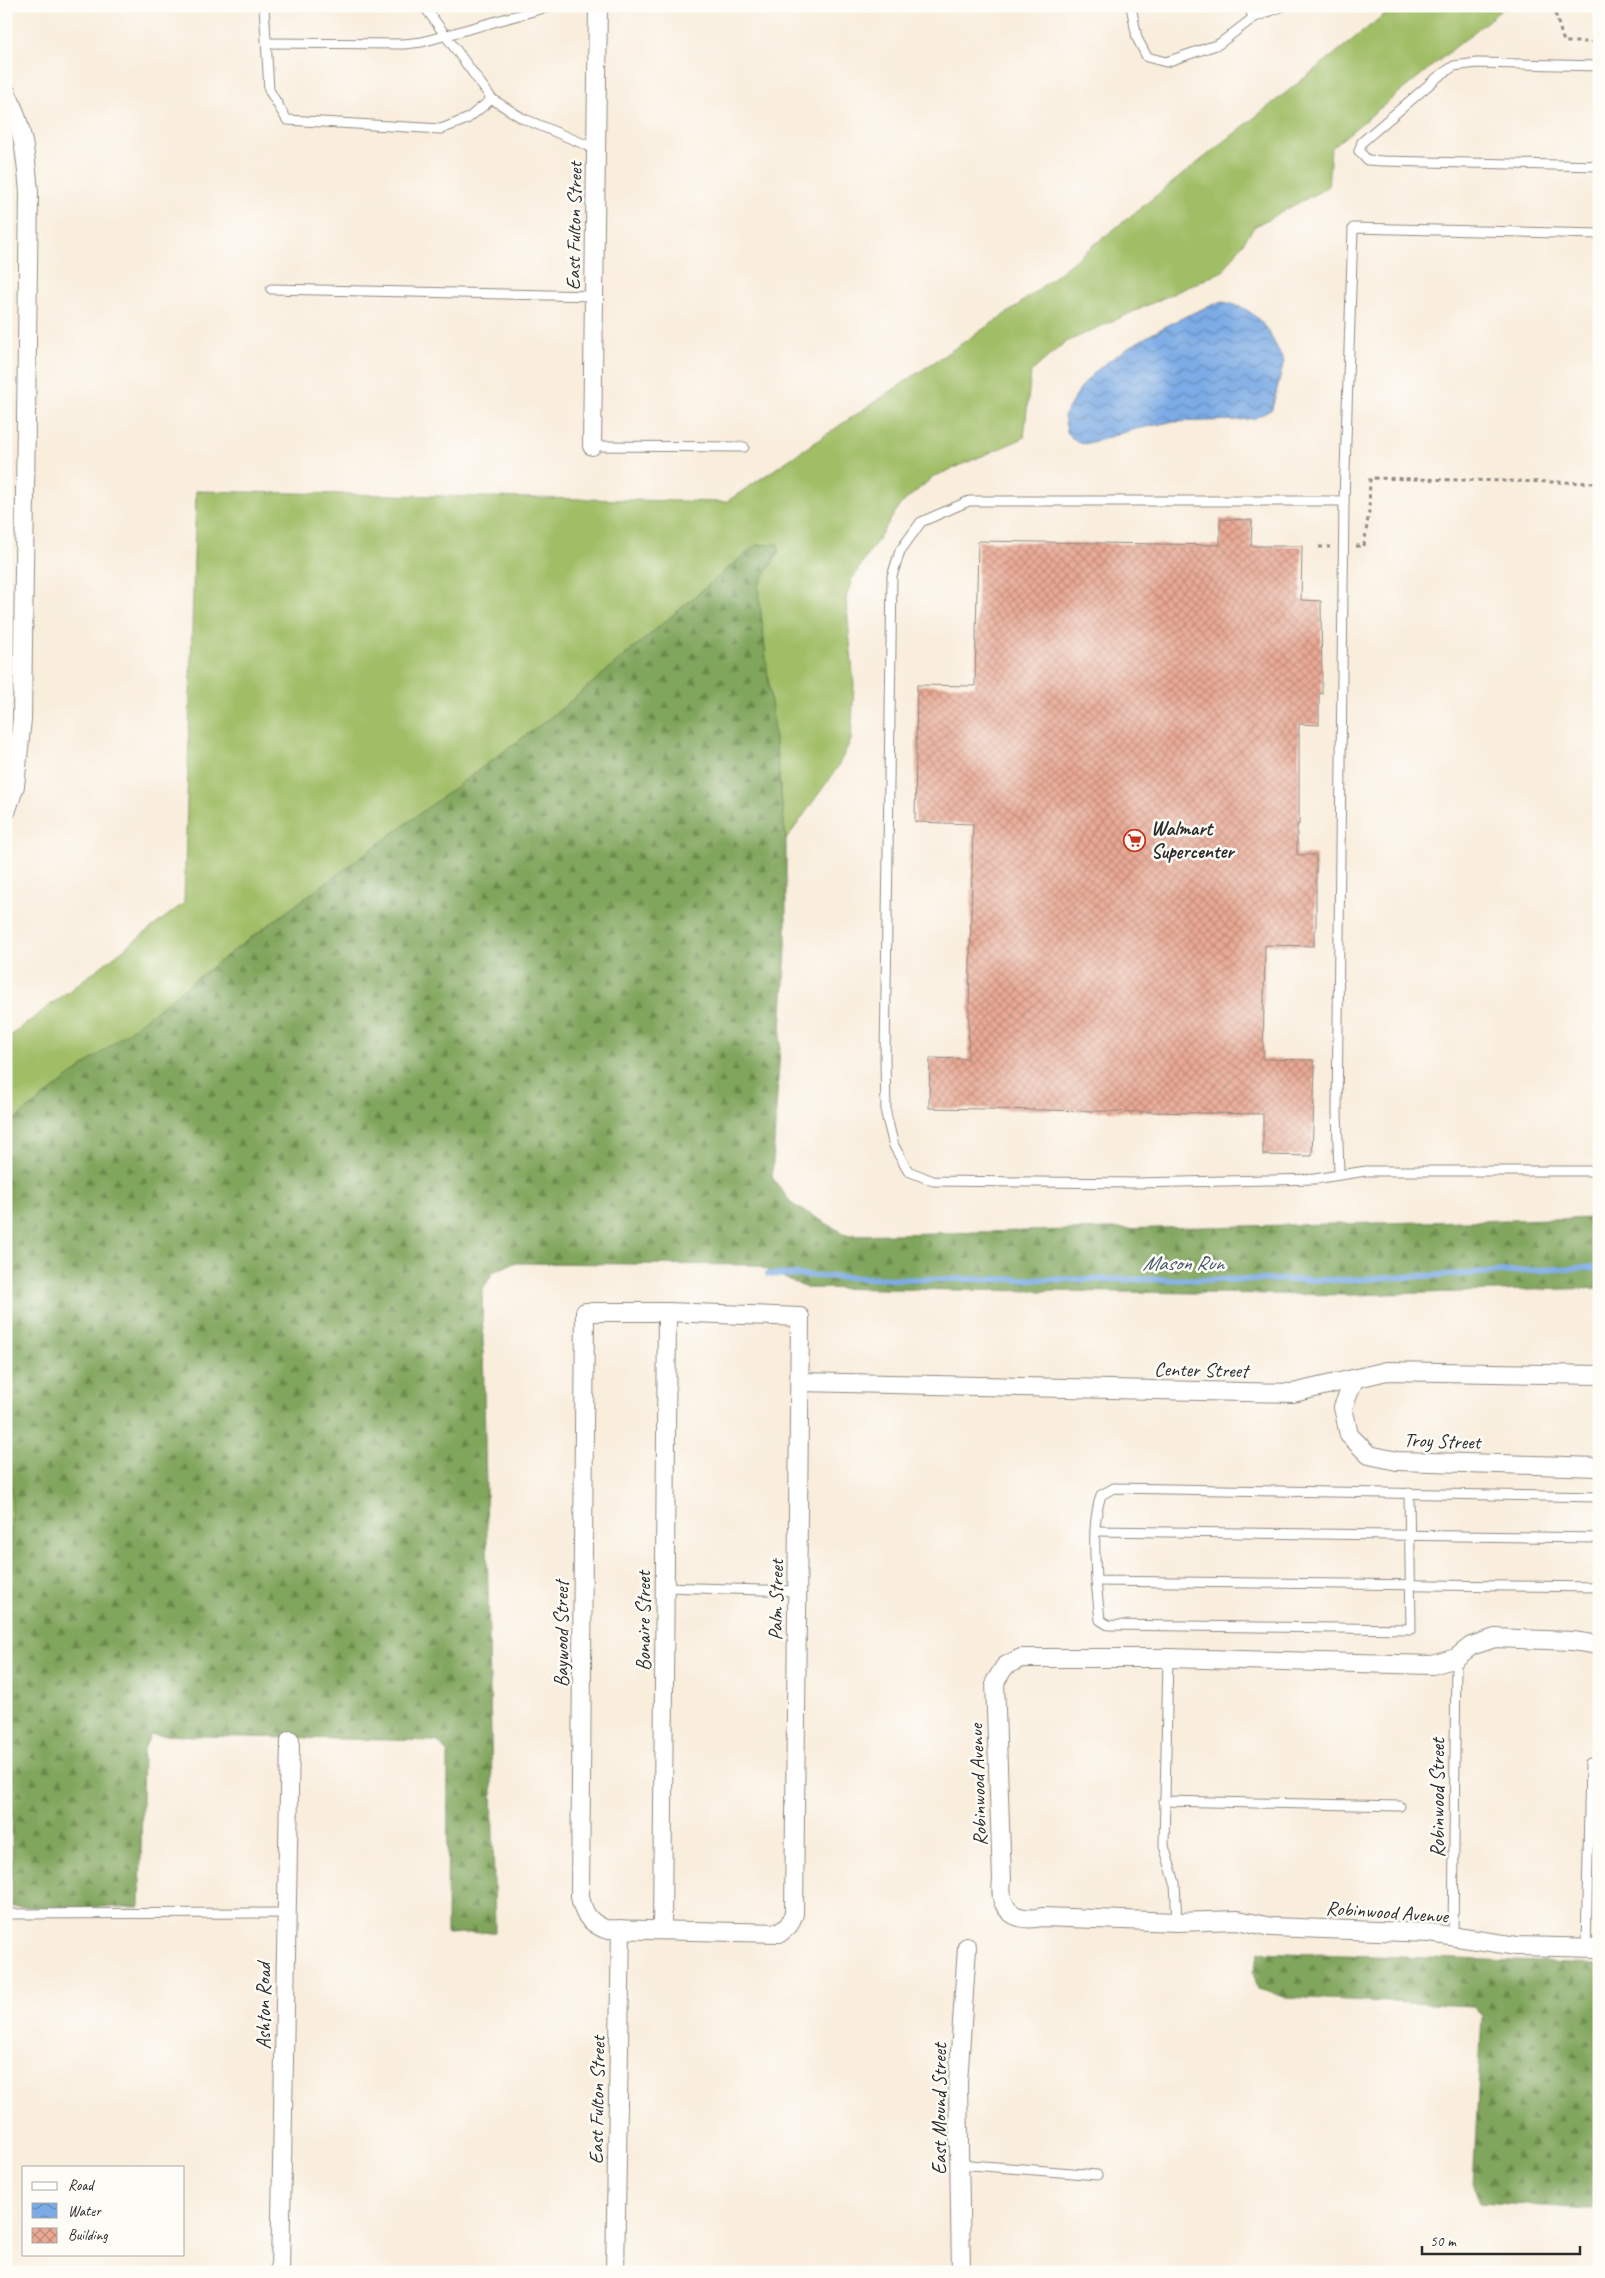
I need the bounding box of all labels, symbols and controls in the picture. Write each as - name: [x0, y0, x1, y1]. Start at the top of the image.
- street label: East Fulton Street: [560, 159, 588, 290]
- place label: Walmart Supercenter: [1151, 816, 1236, 864]
- supermarket icon: Walmart Supercenter: [1123, 828, 1147, 852]
- water label: Mason Run: [1142, 1250, 1226, 1276]
- street label: Center Street: [1154, 1357, 1251, 1383]
- street label: Troy Street: [1403, 1427, 1483, 1455]
- street label: Palm Street: [763, 1557, 789, 1641]
- street label: Bonaire Street: [631, 1569, 656, 1671]
- street label: Baywood Street: [549, 1577, 574, 1687]
- street label: Robinwood Avenue: [963, 1722, 993, 1847]
- street label: Robinwood Street: [1425, 1736, 1450, 1858]
- street label: Robinwood Avenue: [1325, 1895, 1450, 1929]
- street label: Ashton Road: [251, 1959, 276, 2049]
- street label: East Fulton Street: [583, 2033, 611, 2164]
- street label: East Mound Street: [927, 2041, 952, 2175]
- legend: [22, 2166, 185, 2256]
- text: Road: [68, 2176, 95, 2195]
- text: Water: [68, 2202, 102, 2221]
- scale bar: [1422, 2223, 1580, 2255]
- text: Building: [68, 2226, 108, 2245]
- text: 50 m: [1430, 2232, 1457, 2251]

